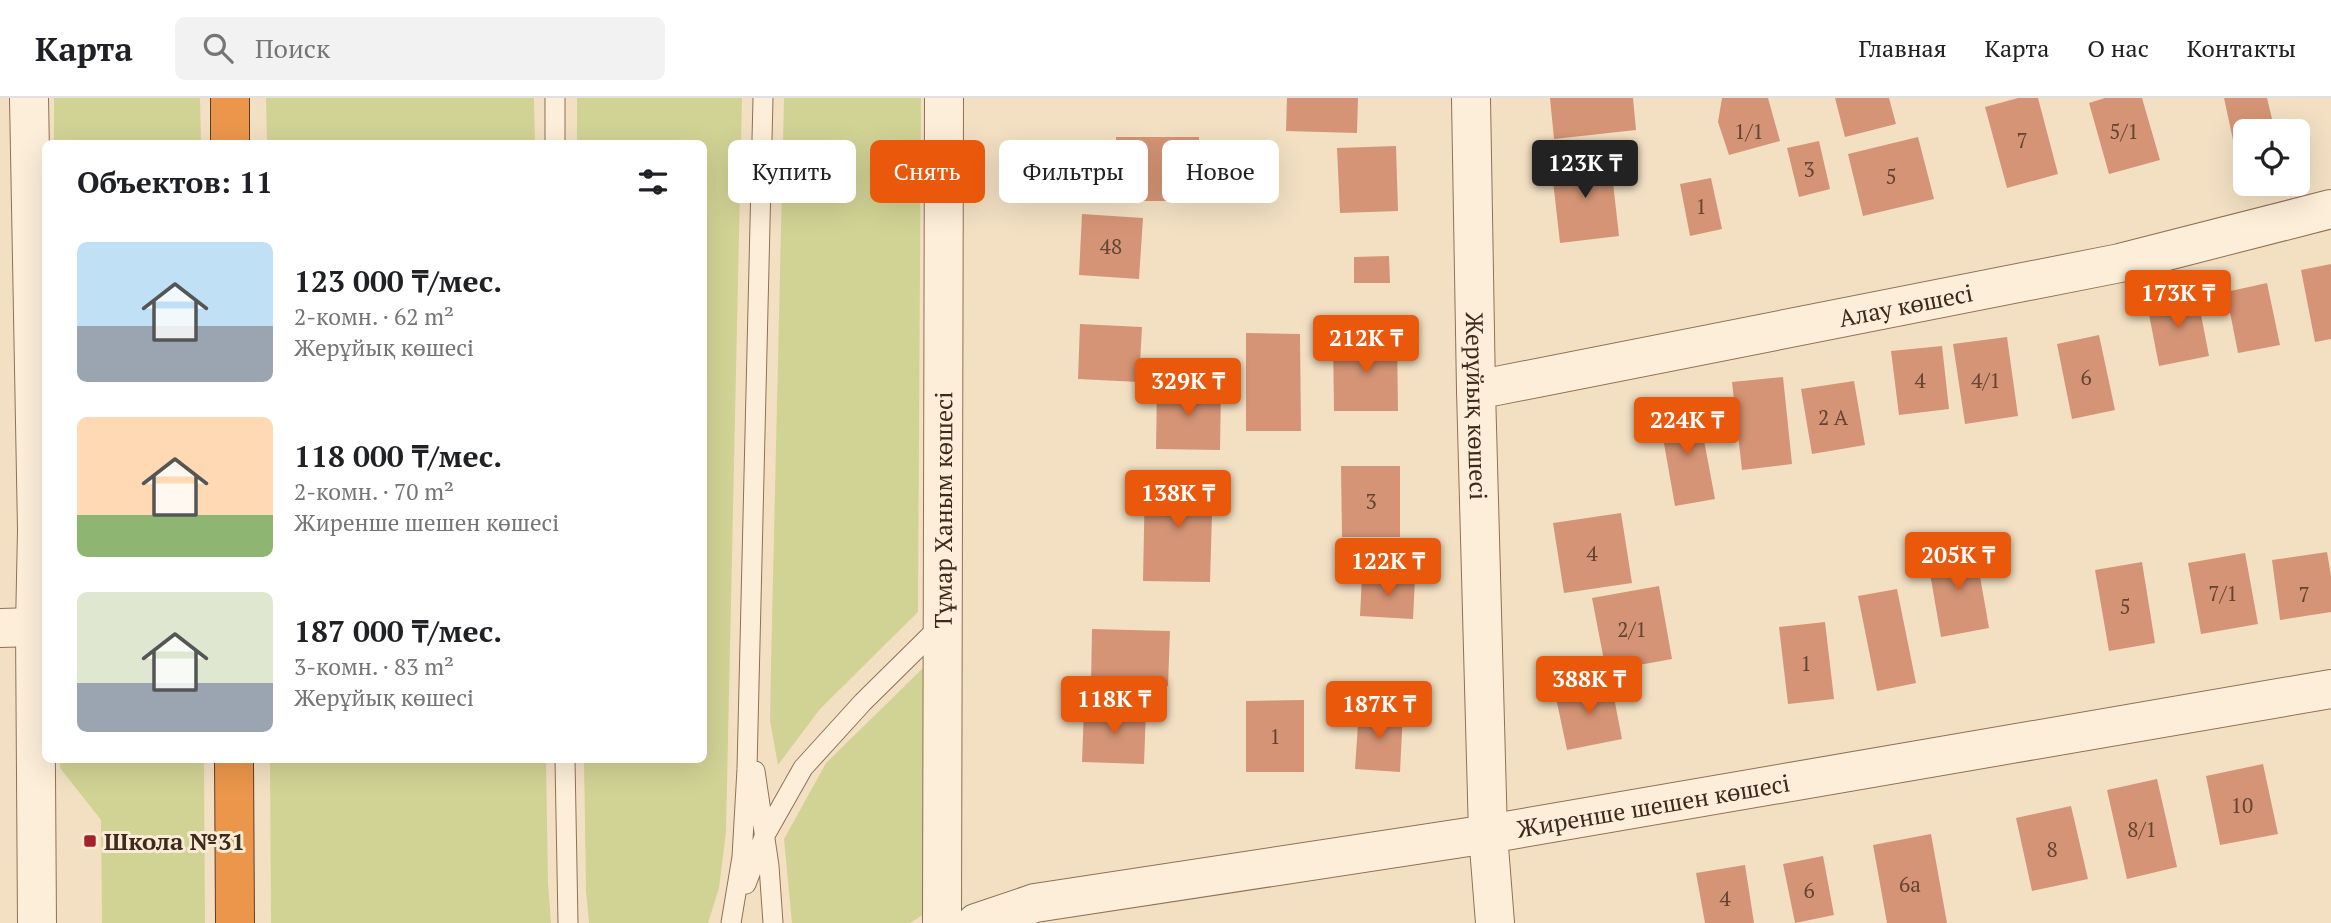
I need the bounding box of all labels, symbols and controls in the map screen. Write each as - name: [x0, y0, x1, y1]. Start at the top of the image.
- search box: [175, 17, 665, 80]
- text: Карта: [35, 27, 133, 70]
- icon: search: [199, 29, 237, 67]
- text: Поиск: [255, 31, 330, 65]
- text: Главная: [1858, 32, 1946, 64]
- text: Карта: [1984, 32, 2049, 64]
- text: О нас: [2087, 32, 2149, 64]
- text: Контакты: [2187, 32, 2296, 64]
- house number: 1/1: [1734, 117, 1764, 145]
- house number: 5/1: [2109, 117, 2139, 145]
- map controls: [2233, 119, 2310, 196]
- button: locate: [2233, 119, 2310, 196]
- house number: 7: [2016, 126, 2028, 154]
- chip: Купить: [728, 140, 856, 203]
- chip: Снять: [870, 140, 985, 203]
- chip: Фильтры: [999, 140, 1148, 203]
- chip: Новое: [1162, 140, 1279, 203]
- pin: 123K ₸: [1528, 140, 1642, 200]
- text: 123K ₸: [1548, 147, 1622, 178]
- house number: 3: [1803, 155, 1815, 183]
- text: Объектов: 11: [77, 162, 273, 202]
- house number: 5: [1885, 162, 1897, 190]
- icon: filters: [634, 163, 672, 201]
- house number: 1: [1695, 192, 1707, 220]
- house number: 48: [1100, 232, 1122, 260]
- text: 123 000 ₸/мес.: [294, 261, 502, 301]
- icon: home: [133, 270, 217, 354]
- pin: 173K ₸: [2121, 271, 2235, 330]
- street label: Алау көшесі: [1836, 276, 1976, 334]
- text: 173K ₸: [2141, 277, 2215, 308]
- text: 2-комн. · 62 m²: [294, 301, 454, 332]
- street label: Жерұйық көшесі: [1459, 312, 1495, 500]
- pin: 212K ₸: [1309, 316, 1423, 375]
- text: 212K ₸: [1329, 322, 1403, 353]
- text: Жерұйық көшесі: [294, 332, 474, 363]
- pin: 329K ₸: [1131, 358, 1245, 418]
- house number: 6: [2080, 363, 2092, 391]
- text: 329K ₸: [1151, 365, 1225, 396]
- house number: 4: [1914, 366, 1926, 394]
- house number: 4/1: [1971, 366, 2001, 394]
- street label: Тұмар Ханым көшесі: [927, 391, 959, 629]
- pin: 224K ₸: [1630, 398, 1744, 457]
- house number: 2 А: [1818, 403, 1849, 431]
- text: 224K ₸: [1650, 404, 1724, 435]
- text: 118 000 ₸/мес.: [294, 436, 502, 476]
- icon: home: [133, 445, 217, 529]
- pin: 138K ₸: [1121, 470, 1235, 530]
- text: 2-комн. · 70 m²: [294, 476, 454, 507]
- text: 138K ₸: [1141, 477, 1215, 508]
- house number: 3: [1365, 487, 1377, 515]
- text: Жиренше шешен көшесі: [294, 507, 559, 538]
- pin: 205K ₸: [1901, 532, 2015, 592]
- pin: 122K ₸: [1331, 538, 1445, 598]
- house number: 4: [1586, 539, 1598, 567]
- text: 205K ₸: [1921, 539, 1995, 570]
- text: 122K ₸: [1351, 545, 1425, 576]
- house number: 7/1: [2208, 579, 2238, 607]
- house number: 7: [2298, 580, 2310, 608]
- house number: 5: [2119, 592, 2131, 620]
- text: 187 000 ₸/мес.: [294, 611, 502, 651]
- house number: 2/1: [1617, 615, 1647, 643]
- icon: home: [133, 620, 217, 704]
- house number: 1: [1800, 649, 1812, 677]
- text: 3-комн. · 83 m²: [294, 651, 454, 682]
- pin: 388K ₸: [1532, 656, 1646, 716]
- text: 388K ₸: [1552, 663, 1626, 694]
- pin: 118K ₸: [1057, 676, 1171, 736]
- text: Жерұйық көшесі: [294, 682, 474, 713]
- pin: 187K ₸: [1322, 682, 1436, 741]
- text: 118K ₸: [1077, 683, 1151, 714]
- text: 187K ₸: [1342, 688, 1416, 719]
- house number: 1: [1269, 722, 1281, 750]
- street label: Жиренше шешен көшесі: [1514, 766, 1792, 845]
- house number: 10: [2231, 791, 2253, 819]
- house number: 8/1: [2127, 815, 2157, 843]
- place label: Школа №31: [104, 825, 245, 857]
- marker: Школа №31: [82, 833, 98, 849]
- house number: 8: [2046, 835, 2058, 863]
- house number: 6а: [1899, 870, 1921, 898]
- house number: 6: [1803, 876, 1815, 904]
- house number: 4: [1719, 884, 1731, 912]

